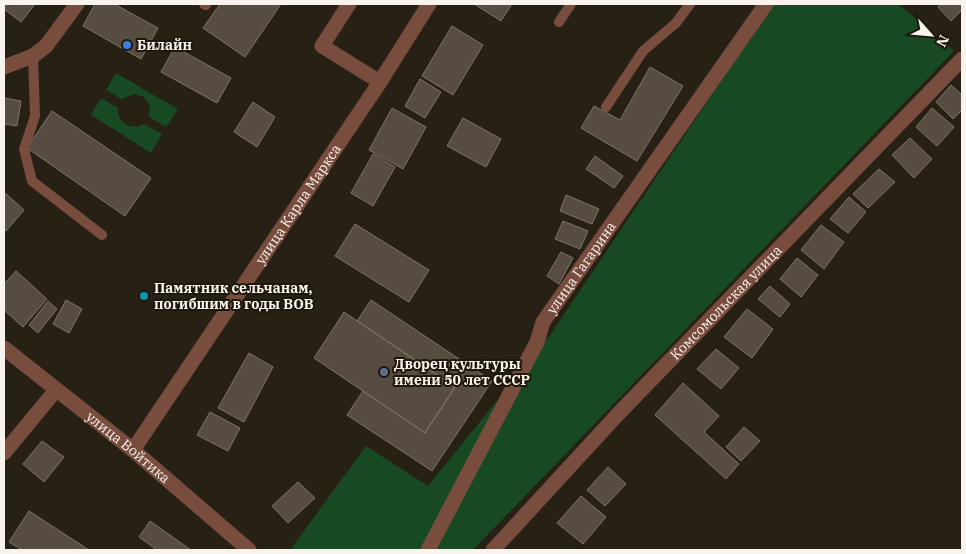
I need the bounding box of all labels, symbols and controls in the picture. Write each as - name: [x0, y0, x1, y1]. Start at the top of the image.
- north arrow: [906, 10, 956, 60]
- text: N: [932, 32, 953, 50]
- place label: Билайн: [137, 36, 192, 54]
- marker: Билайн: [121, 39, 133, 51]
- street label: улица Карла Маркса: [251, 140, 345, 268]
- street label: улица Гагарина: [542, 218, 620, 317]
- street label: Комсомольская улица: [666, 241, 786, 364]
- place label: Памятник сельчанам, погибшим в годы ВОВ: [154, 279, 314, 313]
- marker: Памятник сельчанам, погибшим в годы ВОВ: [138, 290, 150, 302]
- place label: Дворец культуры имени 50 лет СССР: [394, 355, 530, 389]
- marker: Дворец культуры имени 50 лет СССР: [378, 366, 390, 378]
- street label: улица Войтика: [82, 407, 174, 487]

